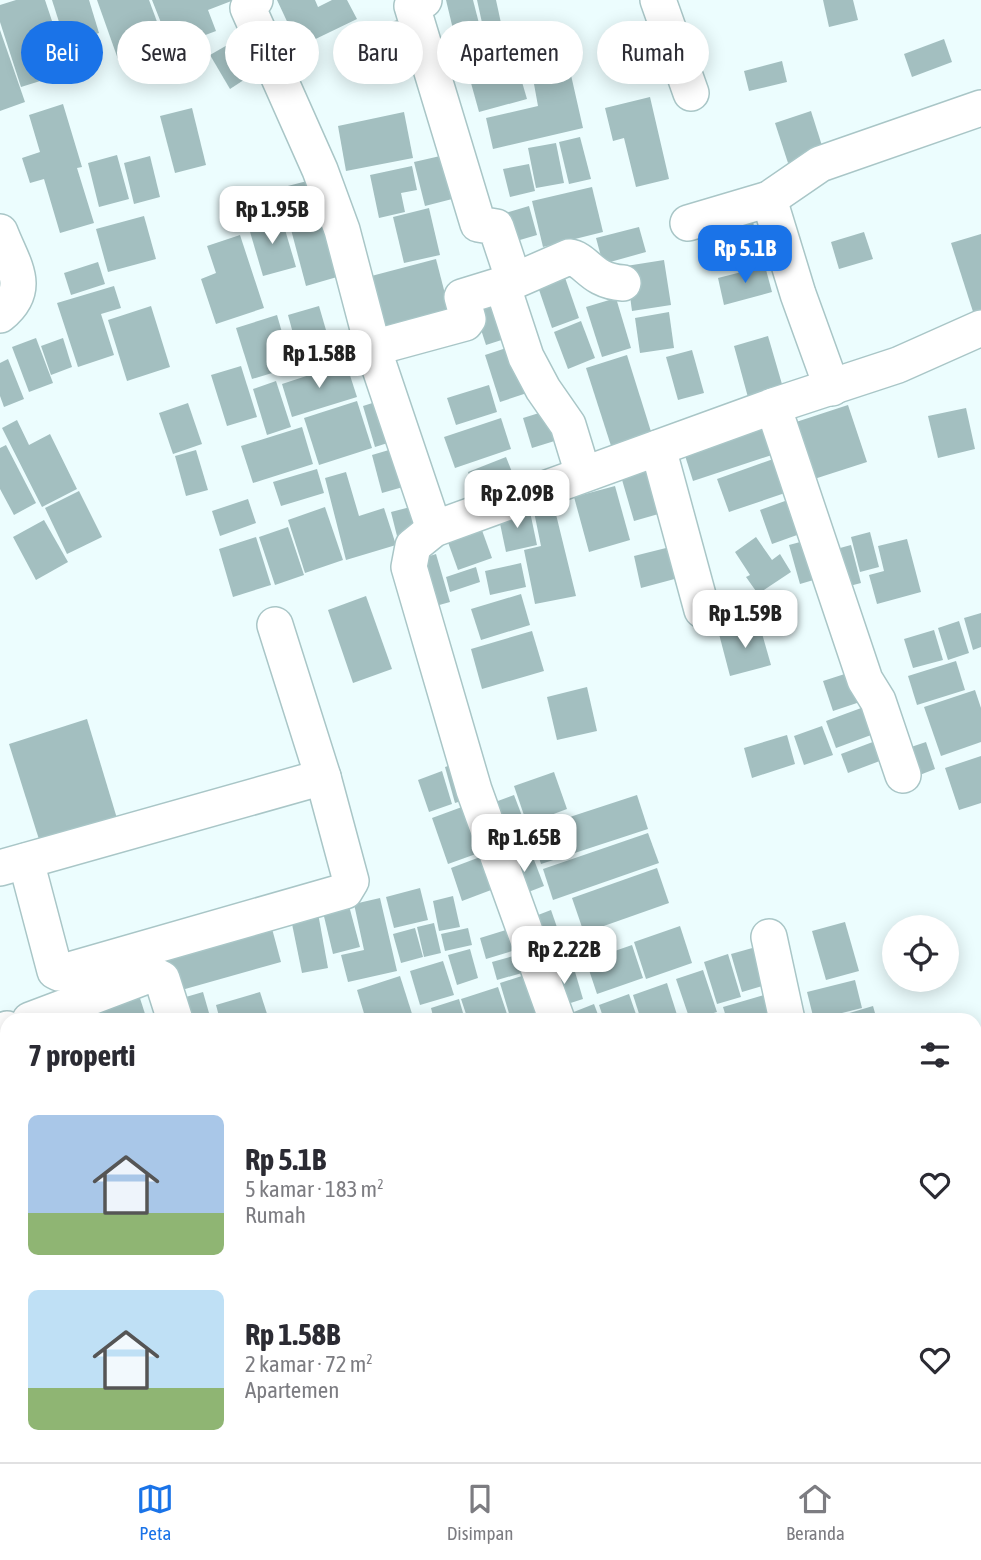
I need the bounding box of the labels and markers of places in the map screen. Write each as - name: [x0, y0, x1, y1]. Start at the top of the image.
- pin: Rp 1.95B: [200, 187, 344, 246]
- pin: Rp 5.1B: [680, 226, 810, 285]
- pin: Rp 1.58B: [247, 330, 391, 390]
- pin: Rp 2.09B: [445, 470, 589, 530]
- pin: Rp 1.59B: [673, 590, 817, 650]
- pin: Rp 1.65B: [452, 814, 596, 874]
- pin: Rp 2.22B: [492, 926, 636, 986]

